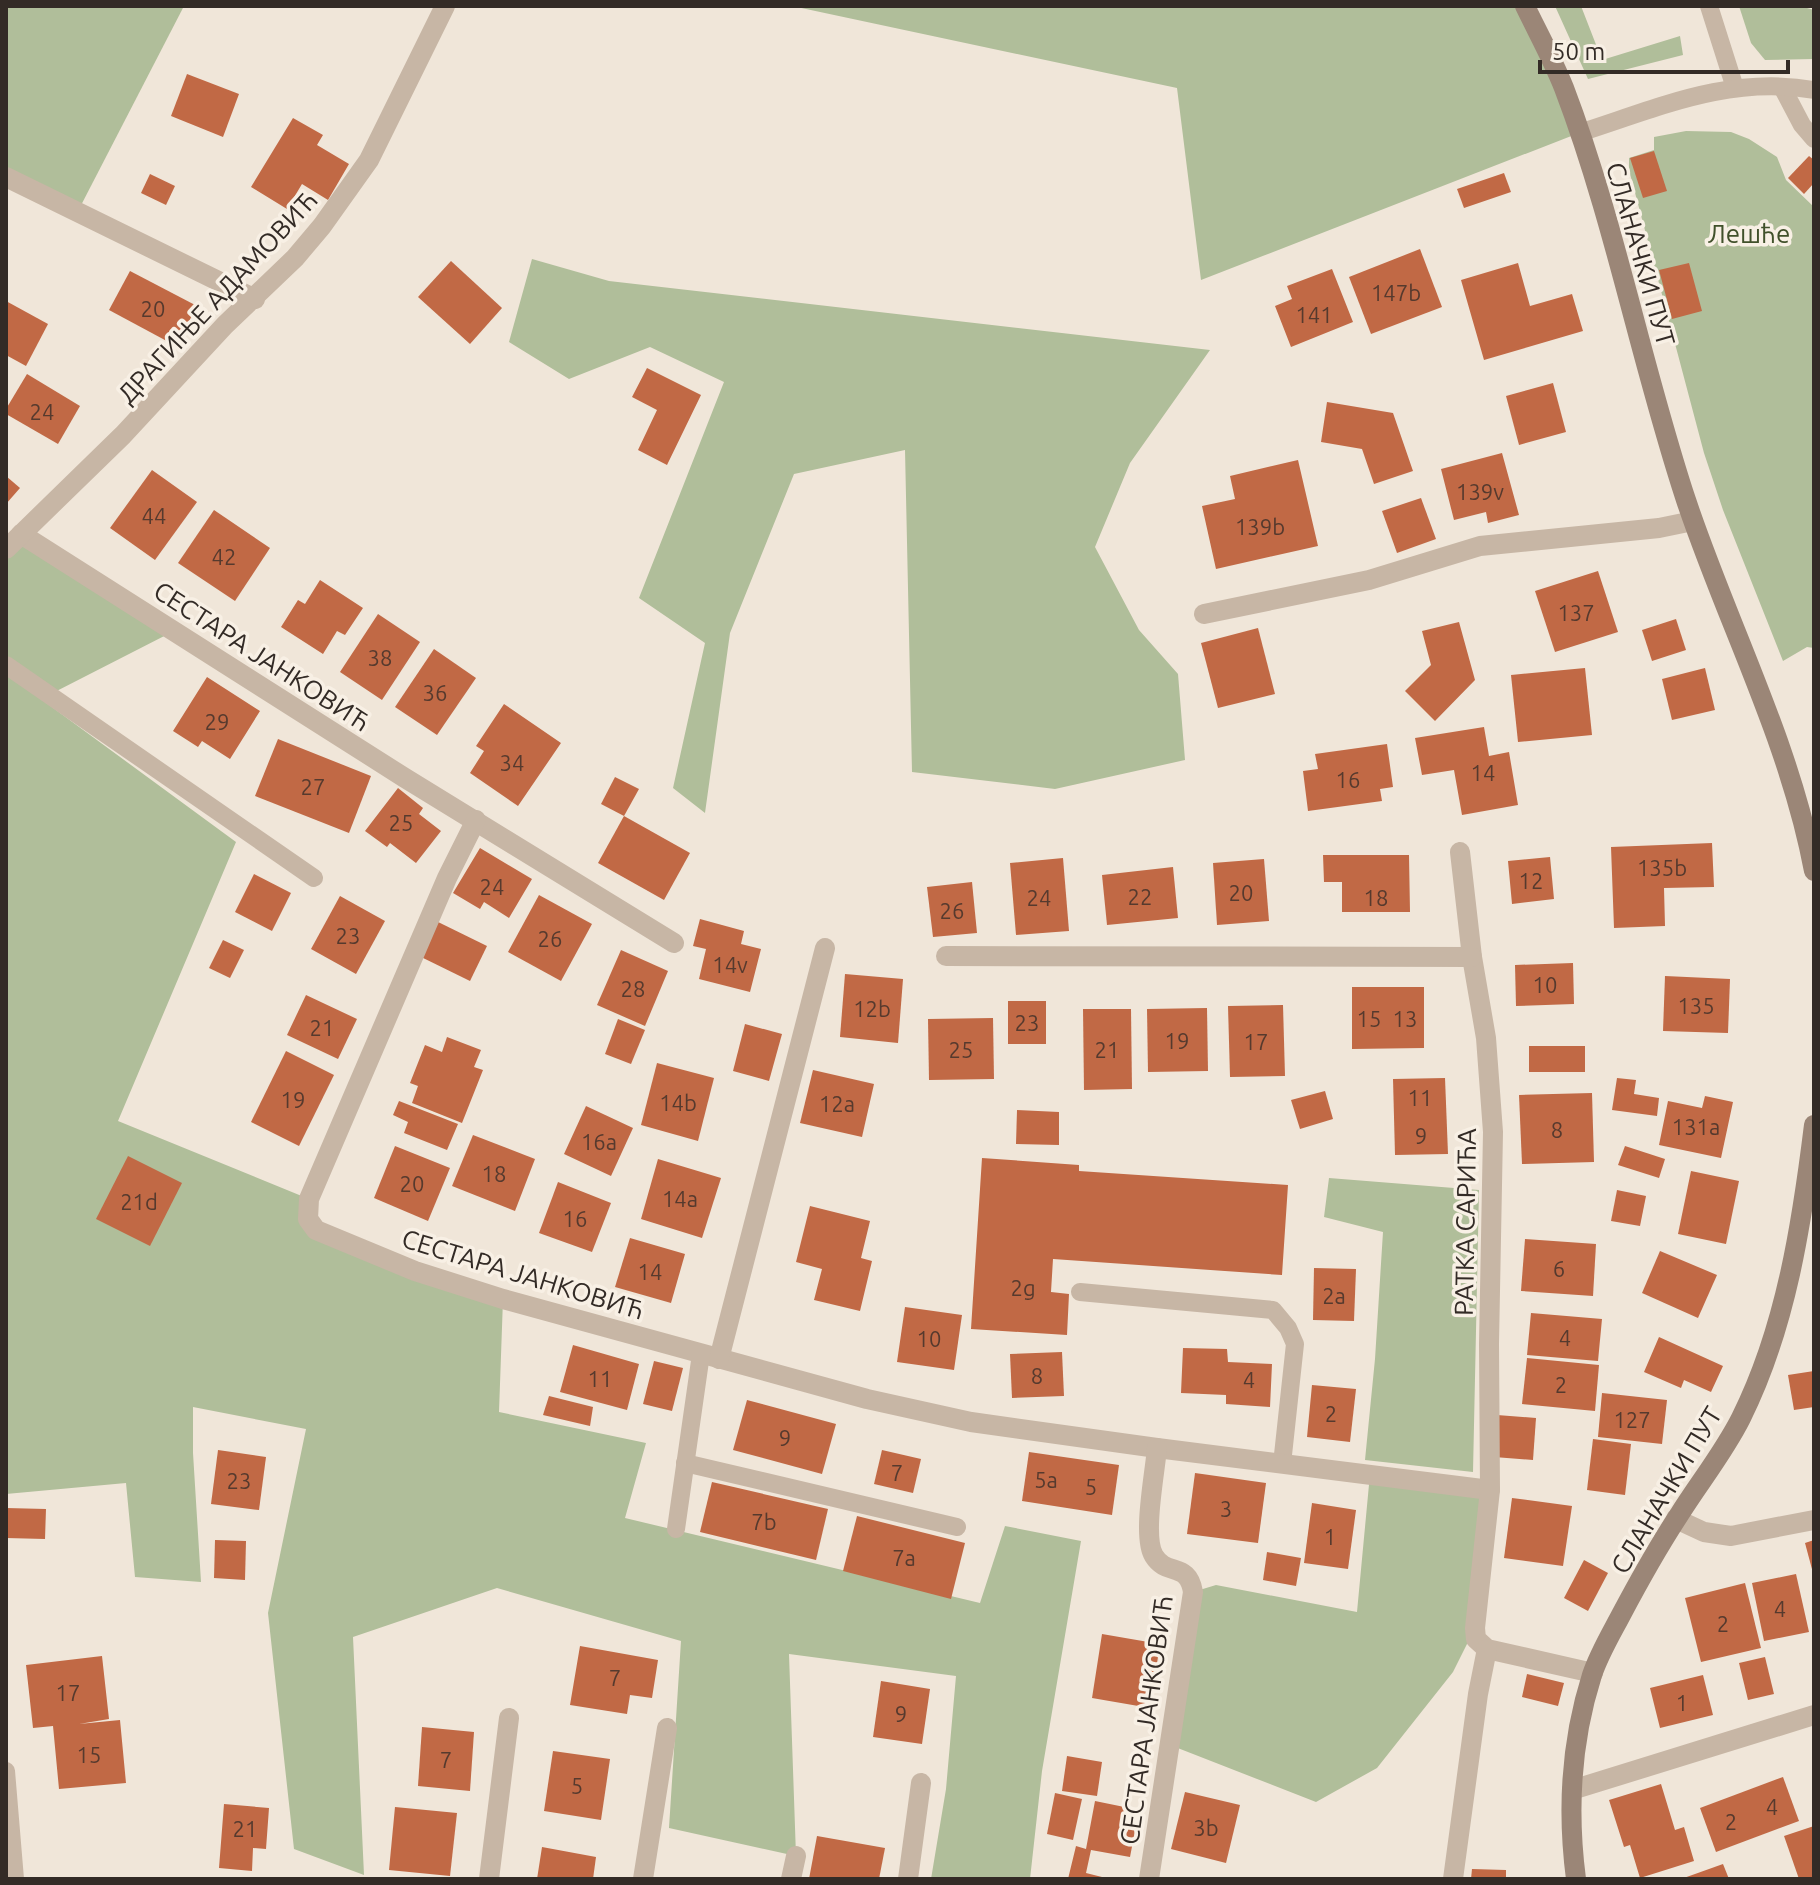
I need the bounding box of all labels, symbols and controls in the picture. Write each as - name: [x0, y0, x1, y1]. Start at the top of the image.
- scale bar: [1540, 24, 1788, 74]
- text: 50 m: [1552, 38, 1605, 65]
- street label: СЛАНАЧКИ ПУТ: [1601, 159, 1681, 349]
- street label: ДРАГИЊЕ АДАМОВИЋ: [111, 185, 323, 409]
- park label: Лешће: [1708, 219, 1790, 248]
- house number: 147b: [1371, 280, 1421, 305]
- house number: 20: [141, 296, 165, 321]
- house number: 141: [1295, 302, 1333, 327]
- house number: 24: [30, 399, 54, 424]
- house number: 139v: [1456, 479, 1504, 504]
- house number: 44: [142, 503, 166, 528]
- house number: 139b: [1235, 514, 1285, 539]
- house number: 42: [212, 544, 236, 569]
- street label: СЕСТАРА ЈАНКОВИЋ: [149, 575, 375, 737]
- house number: 137: [1557, 600, 1595, 625]
- house number: 38: [368, 645, 392, 670]
- house number: 36: [423, 680, 447, 705]
- house number: 29: [205, 709, 229, 734]
- house number: 34: [500, 750, 524, 775]
- house number: 14: [1471, 760, 1495, 785]
- house number: 16: [1336, 767, 1360, 792]
- house number: 27: [301, 774, 325, 799]
- house number: 25: [389, 810, 413, 835]
- house number: 135b: [1637, 855, 1687, 880]
- house number: 12: [1519, 868, 1543, 893]
- house number: 24: [480, 874, 504, 899]
- house number: 20: [1229, 880, 1253, 905]
- house number: 22: [1128, 884, 1152, 909]
- house number: 24: [1027, 885, 1051, 910]
- house number: 18: [1364, 885, 1388, 910]
- house number: 26: [940, 898, 964, 923]
- house number: 23: [336, 923, 360, 948]
- house number: 26: [538, 926, 562, 951]
- house number: 14v: [712, 952, 748, 977]
- house number: 10: [1533, 972, 1557, 997]
- house number: 28: [621, 976, 645, 1001]
- house number: 135: [1677, 993, 1715, 1018]
- house number: 12b: [853, 996, 891, 1021]
- house number: 15: [1357, 1006, 1381, 1031]
- house number: 13: [1393, 1006, 1417, 1031]
- house number: 23: [1015, 1010, 1039, 1035]
- house number: 21: [310, 1015, 334, 1040]
- house number: 19: [1165, 1028, 1189, 1053]
- house number: 17: [1244, 1029, 1268, 1054]
- house number: 25: [949, 1037, 973, 1062]
- house number: 21: [1095, 1037, 1119, 1062]
- house number: 11: [1408, 1085, 1432, 1110]
- house number: 19: [281, 1087, 305, 1112]
- house number: 14b: [659, 1090, 697, 1115]
- house number: 12a: [819, 1091, 855, 1116]
- house number: 131a: [1672, 1114, 1720, 1139]
- house number: 8: [1551, 1117, 1563, 1142]
- house number: 9: [1415, 1123, 1427, 1148]
- street label: РАТКА САРИЋА: [1449, 1128, 1481, 1316]
- house number: 16a: [581, 1129, 617, 1154]
- house number: 18: [482, 1161, 506, 1186]
- house number: 20: [400, 1171, 424, 1196]
- house number: 14a: [662, 1186, 698, 1211]
- house number: 21d: [120, 1189, 158, 1214]
- house number: 16: [563, 1206, 587, 1231]
- street label: СЕСТАРА ЈАНКОВИЋ: [399, 1223, 647, 1325]
- house number: 6: [1553, 1256, 1565, 1281]
- house number: 14: [638, 1259, 662, 1284]
- house number: 2g: [1010, 1275, 1036, 1300]
- house number: 2a: [1322, 1283, 1346, 1308]
- house number: 4: [1559, 1325, 1571, 1350]
- house number: 10: [917, 1326, 941, 1351]
- house number: 8: [1031, 1363, 1043, 1388]
- house number: 11: [588, 1366, 612, 1391]
- house number: 4: [1243, 1367, 1255, 1392]
- house number: 2: [1555, 1372, 1567, 1397]
- house number: 2: [1325, 1401, 1337, 1426]
- street label: СЛАНАЧКИ ПУТ: [1605, 1401, 1727, 1579]
- house number: 127: [1613, 1407, 1651, 1432]
- house number: 9: [779, 1425, 791, 1450]
- house number: 7: [891, 1460, 903, 1485]
- house number: 5a: [1034, 1467, 1058, 1492]
- house number: 23: [227, 1468, 251, 1493]
- house number: 5: [1085, 1474, 1097, 1499]
- house number: 3: [1220, 1496, 1232, 1521]
- house number: 7b: [751, 1509, 777, 1534]
- house number: 1: [1324, 1524, 1336, 1549]
- house number: 7a: [892, 1545, 916, 1570]
- street label: СЕСТАРА ЈАНКОВИЋ: [1114, 1594, 1178, 1846]
- house number: 4: [1774, 1596, 1786, 1621]
- house number: 2: [1717, 1611, 1729, 1636]
- house number: 7: [609, 1665, 621, 1690]
- house number: 17: [56, 1680, 80, 1705]
- house number: 1: [1676, 1690, 1688, 1715]
- house number: 9: [895, 1701, 907, 1726]
- house number: 15: [77, 1742, 101, 1767]
- house number: 7: [440, 1747, 452, 1772]
- house number: 5: [571, 1773, 583, 1798]
- house number: 4: [1766, 1794, 1778, 1819]
- house number: 2: [1725, 1809, 1737, 1834]
- house number: 3b: [1193, 1815, 1219, 1840]
- house number: 21: [233, 1816, 257, 1841]

